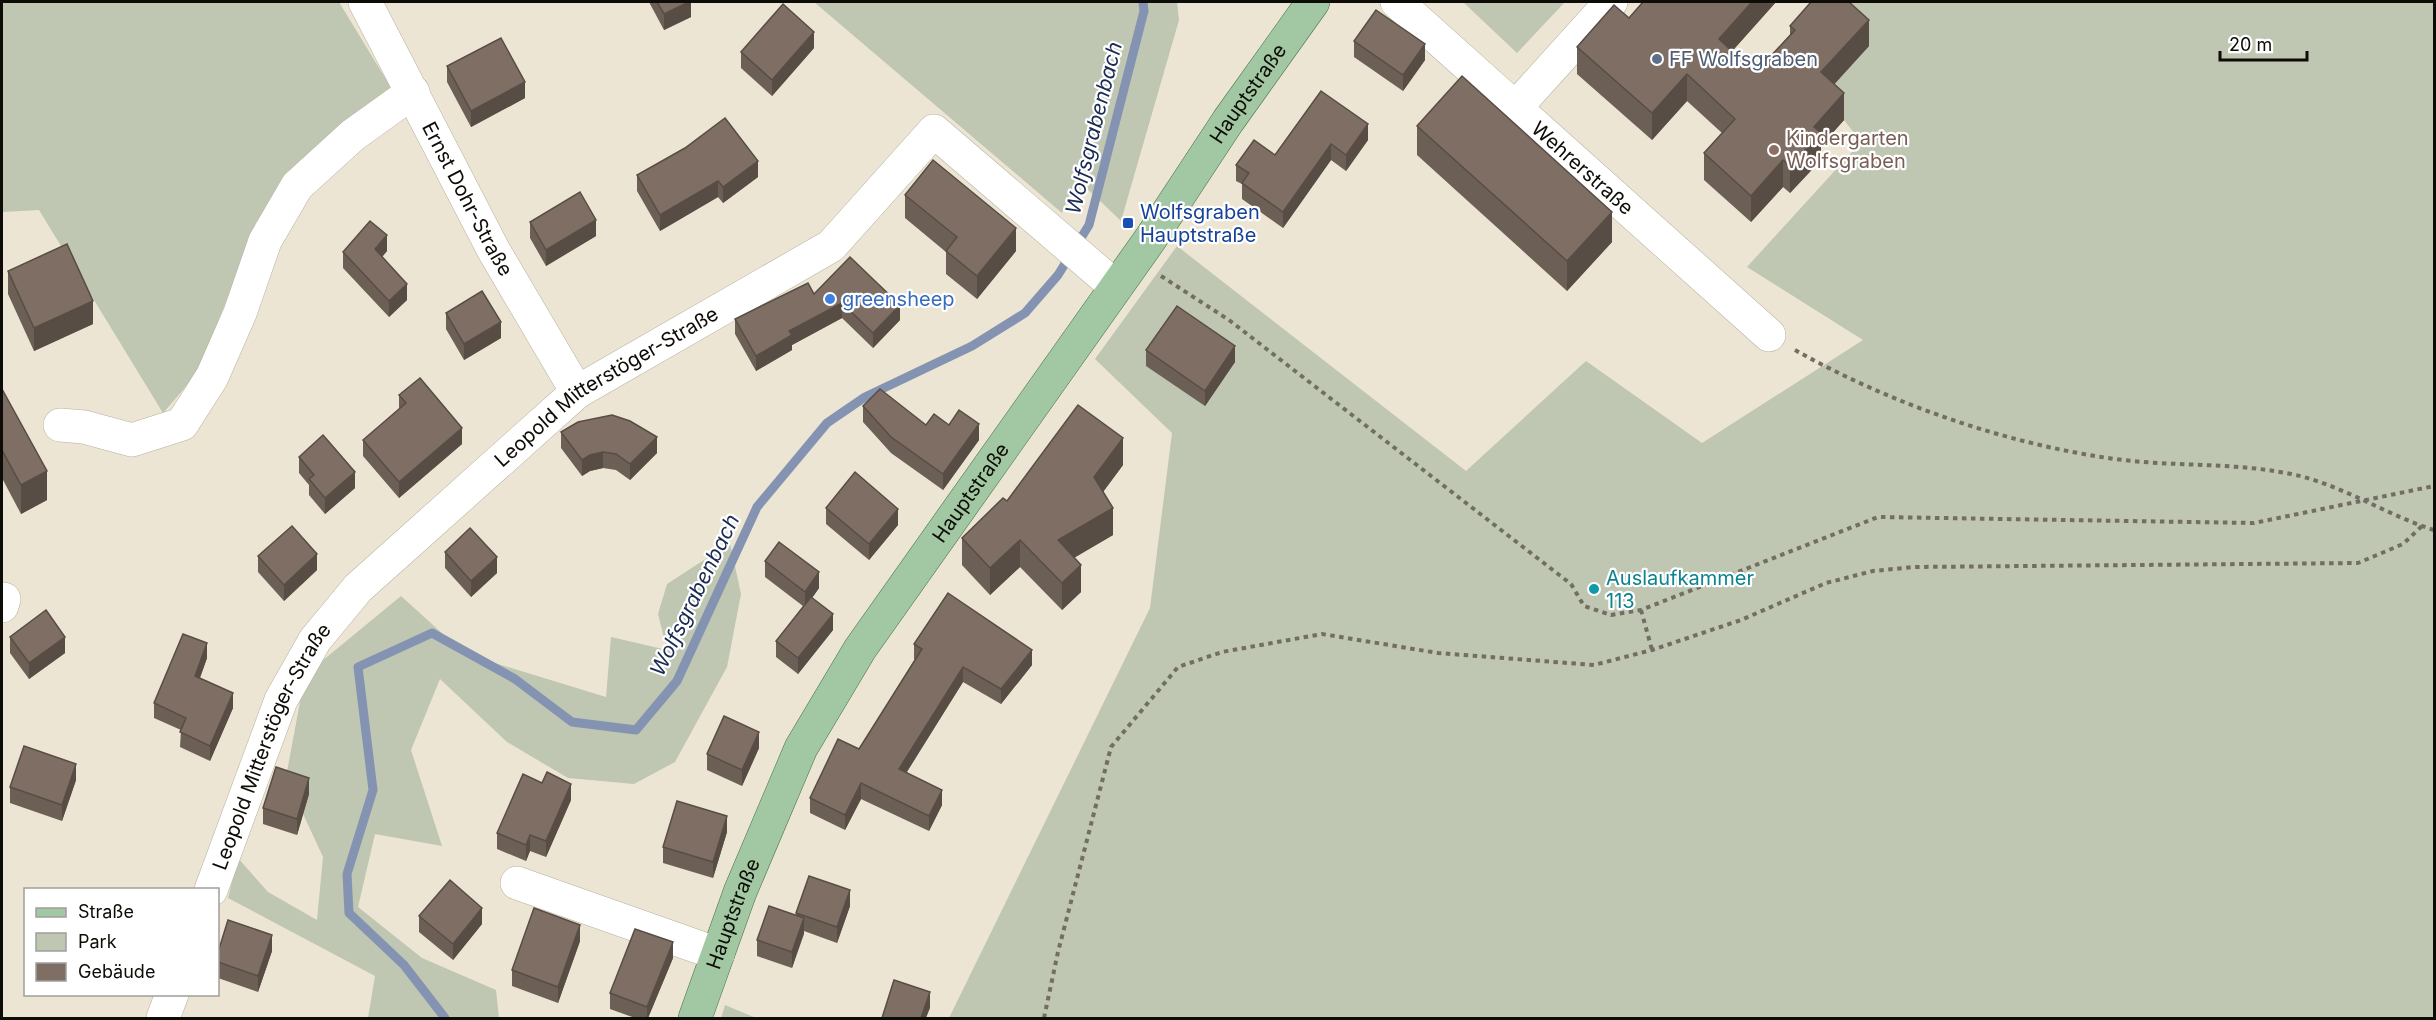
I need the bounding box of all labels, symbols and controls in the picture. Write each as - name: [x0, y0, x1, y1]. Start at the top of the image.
- scale bar: [2220, 24, 2307, 62]
- text: 20 m: [2229, 34, 2272, 55]
- water label: Wolfsgrabenbach: [1060, 39, 1127, 217]
- street label: Hauptstraße: [1205, 39, 1291, 148]
- place label: FF Wolfsgraben: [1669, 47, 1818, 71]
- marker: FF Wolfsgraben: [1650, 52, 1664, 66]
- street label: Wehrerstraße: [1527, 116, 1638, 220]
- street label: Ernst Dohr-Straße: [417, 118, 518, 280]
- place label: Kindergarten Wolfsgraben: [1786, 126, 1909, 173]
- marker: Kindergarten Wolfsgraben: [1767, 143, 1781, 157]
- place label: Wolfsgraben Hauptstraße: [1140, 200, 1260, 247]
- marker: Wolfsgraben Hauptstraße: [1121, 216, 1135, 230]
- place label: greensheep: [842, 287, 955, 311]
- marker: greensheep: [823, 292, 837, 306]
- street label: Leopold Mitterstöger-Straße: [490, 301, 722, 472]
- street label: Hauptstraße: [927, 438, 1014, 547]
- water label: Wolfsgrabenbach: [645, 510, 745, 680]
- place label: Auslaufkammer 113: [1606, 566, 1754, 613]
- marker: Auslaufkammer 113: [1587, 582, 1601, 596]
- street label: Leopold Mitterstöger-Straße: [207, 618, 336, 873]
- street label: Hauptstraße: [701, 855, 765, 972]
- legend: [24, 888, 219, 996]
- text: Straße: [78, 901, 134, 922]
- text: Park: [78, 931, 117, 952]
- text: Gebäude: [78, 961, 155, 982]

